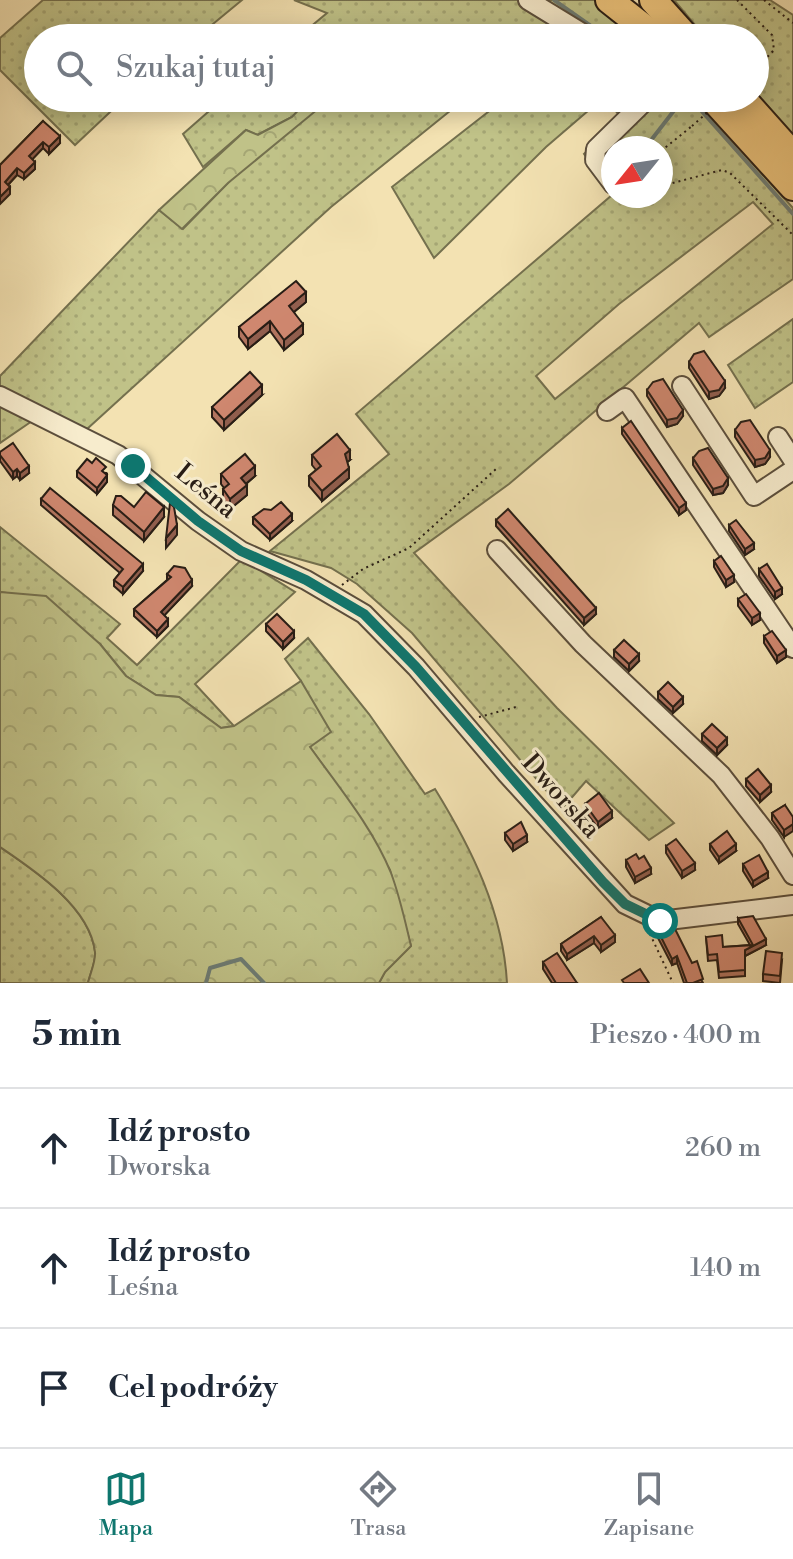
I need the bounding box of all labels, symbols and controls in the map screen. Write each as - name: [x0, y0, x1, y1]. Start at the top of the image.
- search box: [24, 24, 769, 112]
- icon: search: [52, 46, 96, 90]
- text: Szukaj tutaj: [116, 49, 276, 87]
- north arrow: [601, 136, 673, 208]
- route end: [115, 448, 151, 484]
- street label: Leśna: [169, 456, 244, 526]
- street label: Dworska: [515, 747, 608, 845]
- route start: [642, 903, 678, 939]
- text: 5 min: [32, 1014, 121, 1056]
- text: Pieszo · 400 m: [590, 1019, 761, 1051]
- text: Idź prosto: [108, 1113, 251, 1151]
- icon: ahead: [32, 1126, 76, 1170]
- text: 260 m: [685, 1132, 761, 1164]
- text: Dworska: [108, 1151, 211, 1183]
- text: Idź prosto: [108, 1233, 251, 1271]
- icon: ahead: [32, 1246, 76, 1290]
- text: 140 m: [690, 1252, 761, 1284]
- text: Leśna: [108, 1271, 178, 1303]
- icon: arrive: [32, 1366, 76, 1410]
- text: Cel podróży: [108, 1369, 278, 1407]
- tab: Mapa: [99, 1467, 153, 1542]
- tab: Trasa: [351, 1467, 406, 1542]
- tab: Zapisane: [604, 1467, 694, 1542]

